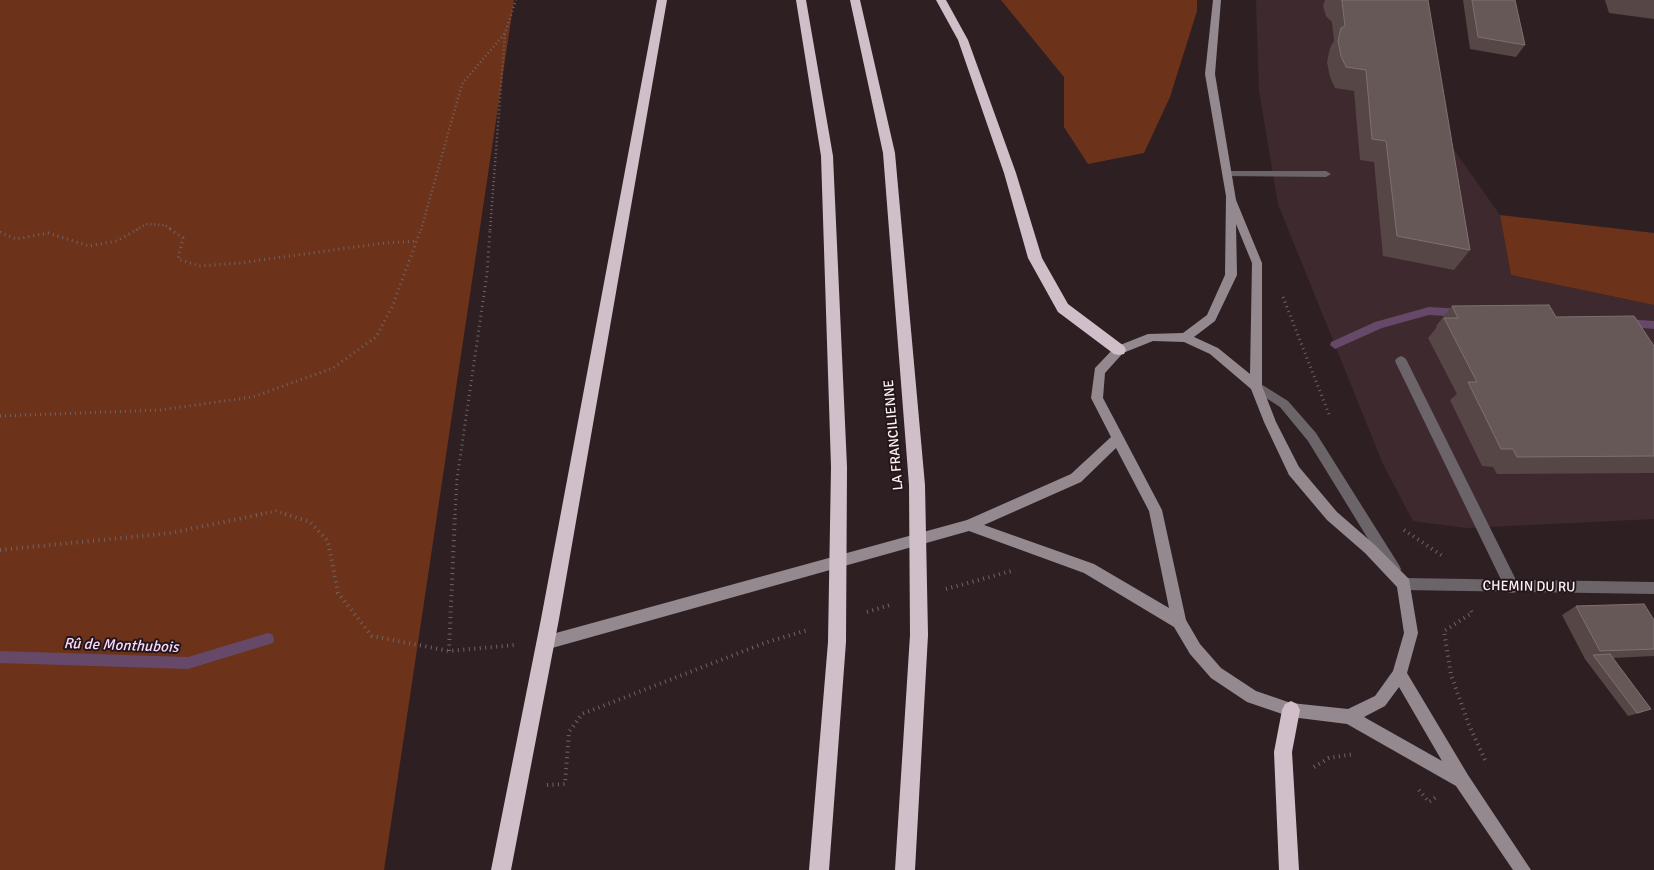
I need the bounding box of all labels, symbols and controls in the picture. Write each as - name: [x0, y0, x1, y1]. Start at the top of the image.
- street label: LA FRANCILIENNE: [881, 379, 907, 491]
- street label: CHEMIN DU RU: [1482, 578, 1576, 596]
- water label: Rû de Monthubois: [63, 635, 179, 657]

